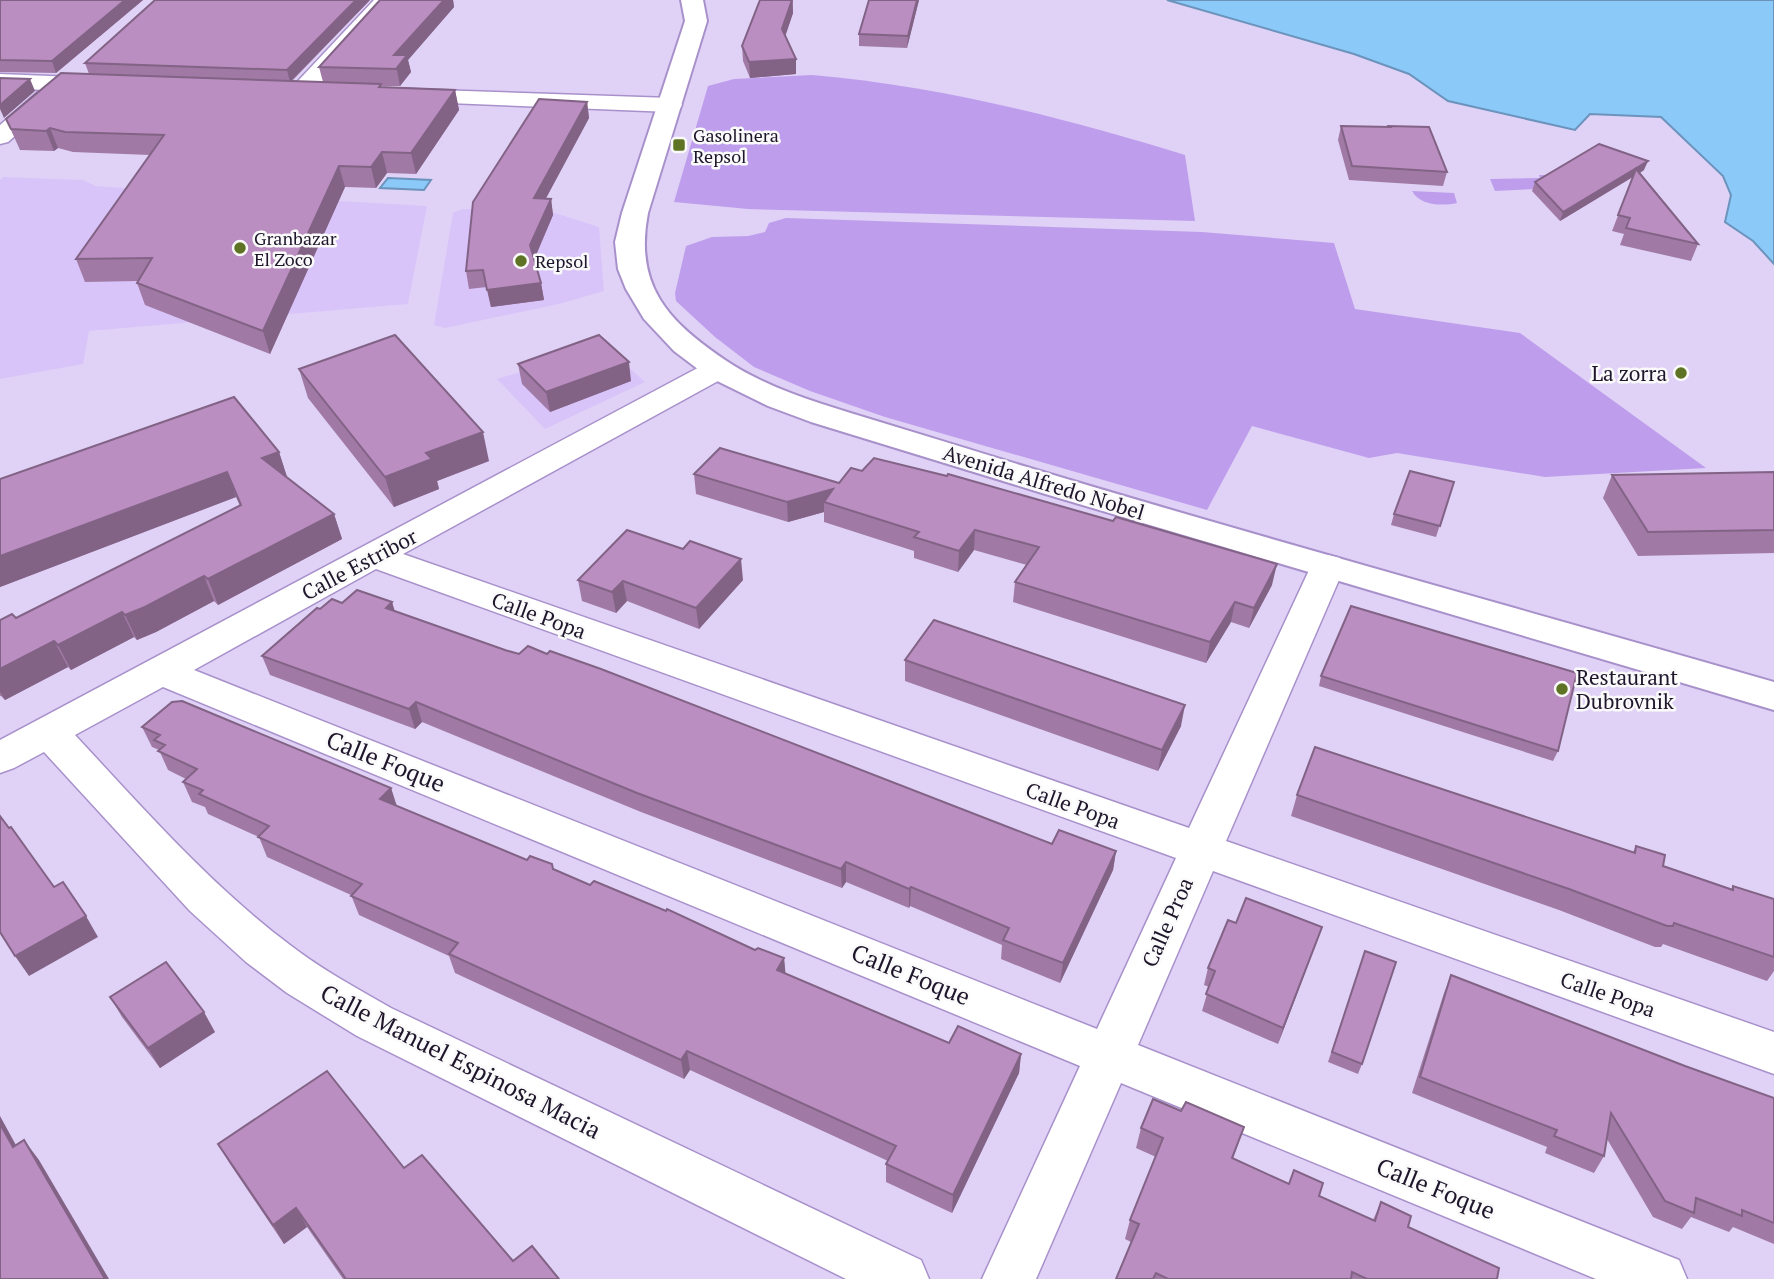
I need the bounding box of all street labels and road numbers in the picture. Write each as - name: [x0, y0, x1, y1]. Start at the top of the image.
- street label: Avenida Alfredo Nobel: [940, 438, 1148, 526]
- street label: Calle Estribor: [296, 522, 422, 606]
- street label: Calle Popa: [488, 585, 590, 645]
- street label: Calle Foque: [322, 723, 450, 799]
- street label: Calle Popa: [1022, 775, 1124, 835]
- street label: Calle Proa: [1135, 872, 1199, 971]
- street label: Calle Foque: [847, 936, 975, 1012]
- street label: Calle Popa: [1557, 965, 1659, 1023]
- street label: Calle Manuel Espinosa Macia: [315, 976, 607, 1146]
- street label: Calle Foque: [1372, 1150, 1500, 1226]

